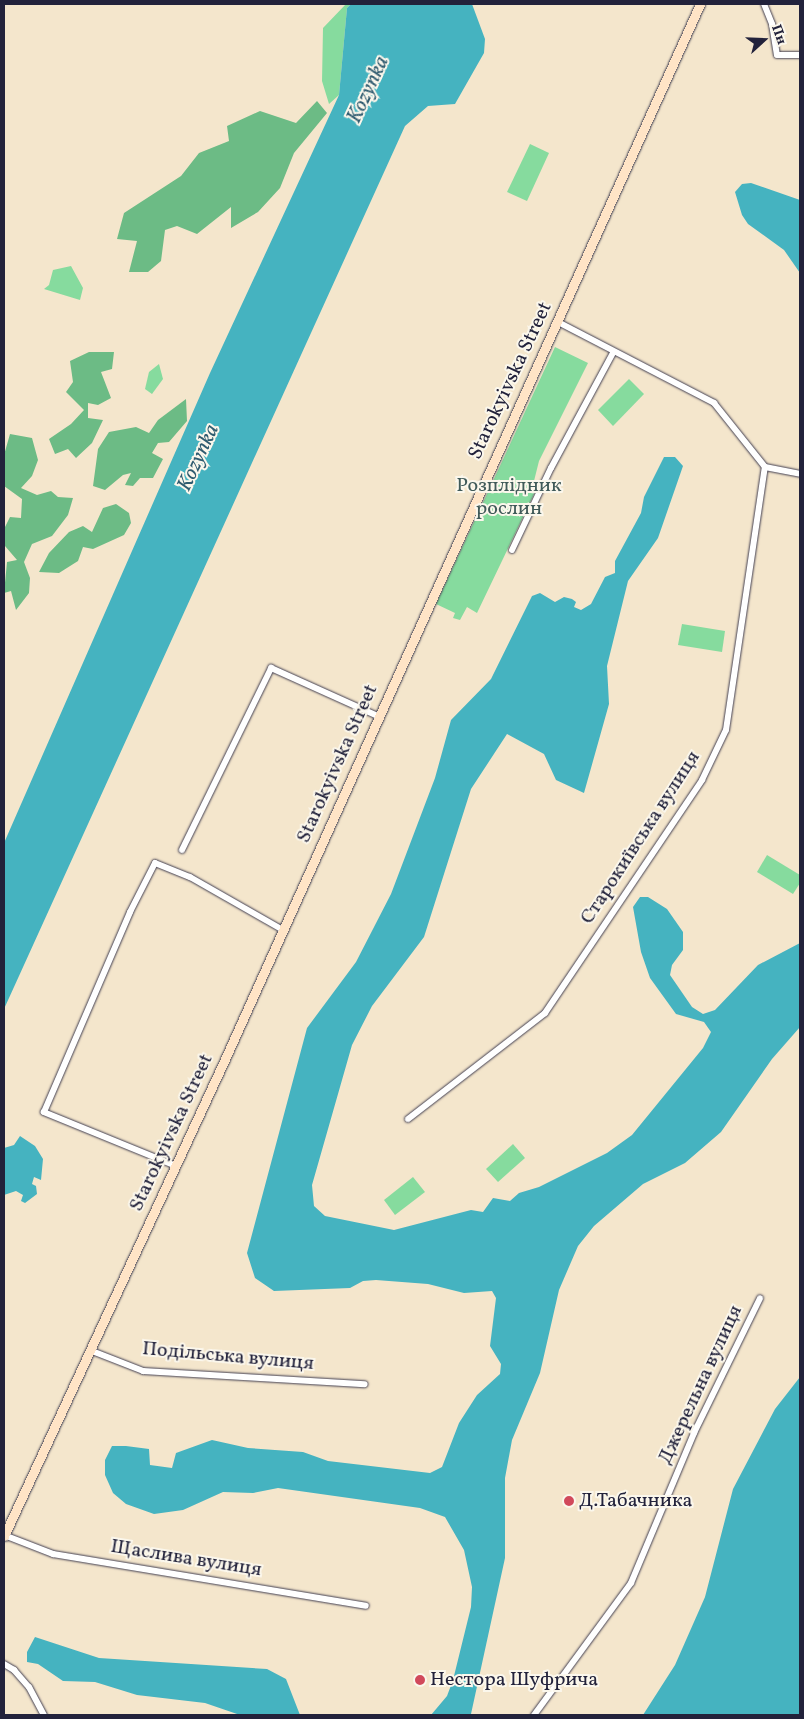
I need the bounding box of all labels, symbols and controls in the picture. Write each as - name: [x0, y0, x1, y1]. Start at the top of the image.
- north arrow: [739, 15, 789, 65]
- text: Пн: [766, 22, 791, 47]
- water label: Kozynka: [343, 53, 395, 127]
- street label: Starokyivska Street: [464, 298, 558, 464]
- water label: Kozynka: [173, 421, 225, 495]
- park label: Розплідник рослин: [456, 474, 562, 521]
- street label: Starokyivska Street: [292, 681, 384, 847]
- street label: Старокиївська вулиця: [576, 747, 706, 929]
- street label: Starokyivska Street: [125, 1050, 219, 1216]
- street label: Джерельна вулиця: [654, 1302, 748, 1468]
- street label: Подільська вулиця: [141, 1338, 315, 1376]
- place label: Д.Табачника: [579, 1489, 693, 1513]
- marker: Д.Табачника: [563, 1495, 575, 1507]
- street label: Щаслива вулиця: [109, 1535, 263, 1583]
- place label: Нестора Шуфрича: [430, 1668, 598, 1692]
- marker: Нестора Шуфрича: [414, 1674, 426, 1686]

